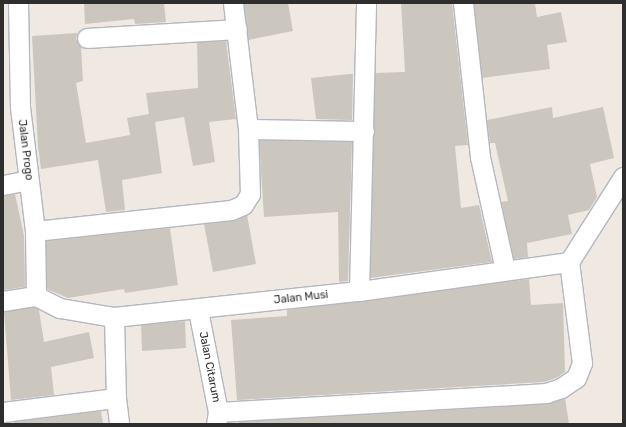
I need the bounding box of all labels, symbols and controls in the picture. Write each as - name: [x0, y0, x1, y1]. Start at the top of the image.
- street label: Jalan Progo: [15, 119, 35, 181]
- street label: Jalan Musi: [273, 289, 329, 307]
- street label: Jalan Citarum: [196, 330, 222, 404]

